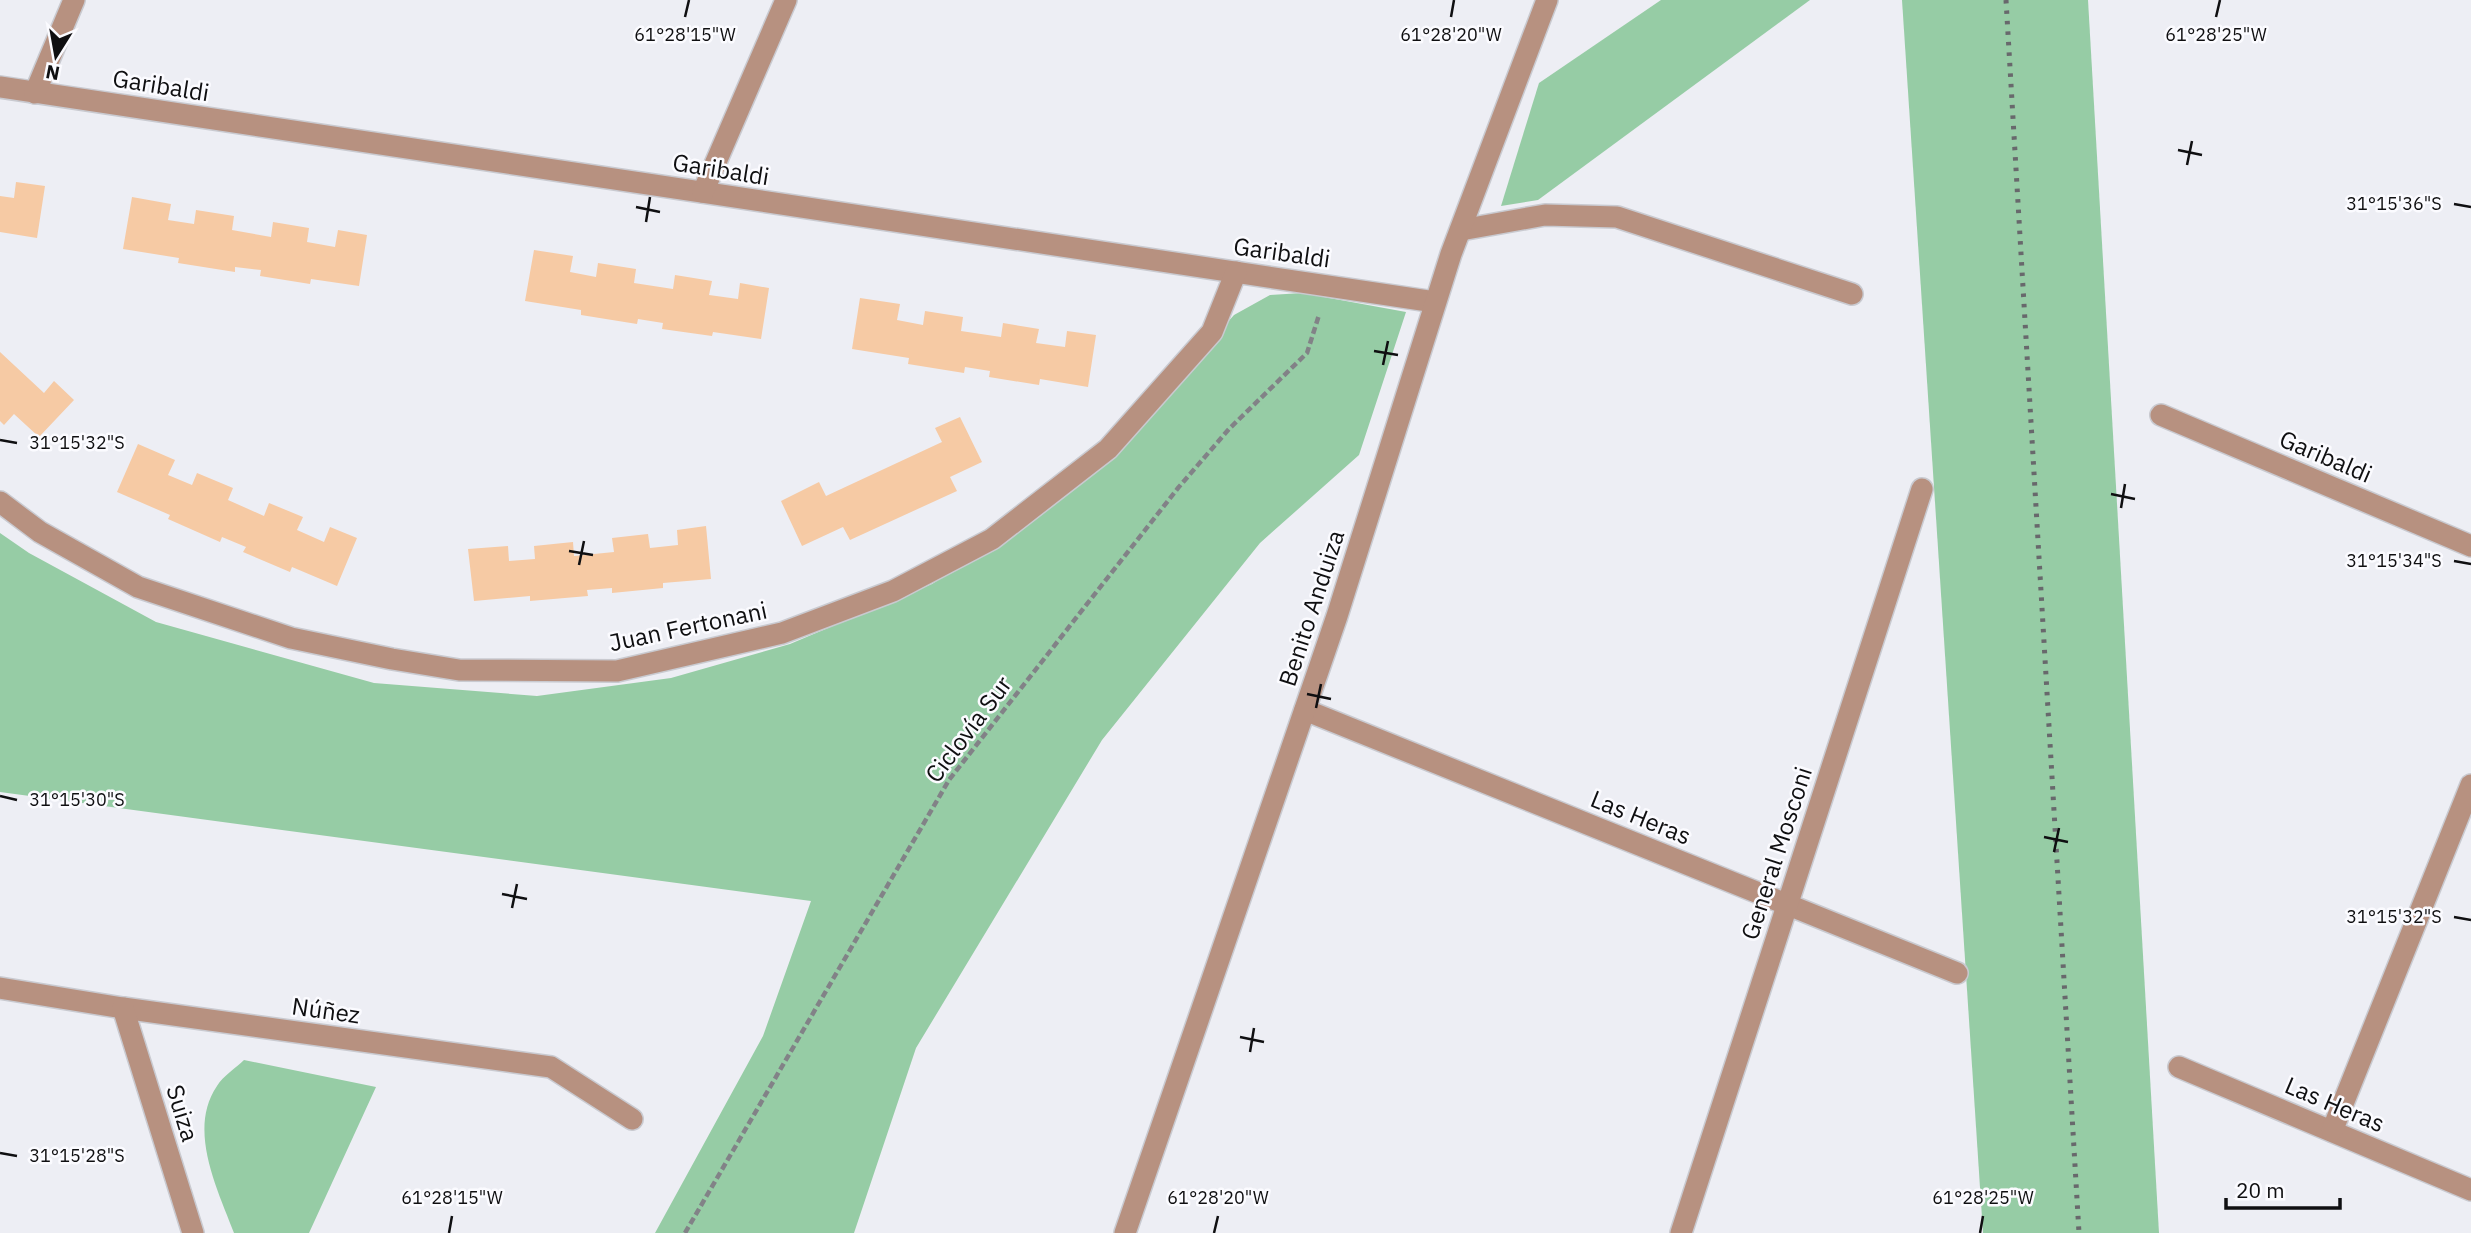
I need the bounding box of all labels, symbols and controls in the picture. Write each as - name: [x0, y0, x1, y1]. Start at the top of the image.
- north arrow: [21, 21, 91, 91]
- text: 61°28'15"W: [634, 23, 736, 46]
- text: 61°28'20"W: [1400, 23, 1502, 46]
- text: 61°28'25"W: [2165, 23, 2267, 46]
- text: N: [44, 60, 62, 86]
- street label: Garibaldi: [110, 62, 212, 108]
- street label: Garibaldi: [670, 146, 772, 192]
- text: 31°15'36"S: [2346, 192, 2442, 215]
- street label: Garibaldi: [1231, 229, 1333, 275]
- street label: Garibaldi: [2275, 422, 2377, 490]
- text: 31°15'32"S: [29, 431, 125, 454]
- street label: Benito Anduiza: [1271, 526, 1351, 690]
- text: 31°15'34"S: [2346, 549, 2442, 572]
- street label: Juan Fertonani: [606, 594, 770, 658]
- street label: Ciclovía Sur: [917, 669, 1019, 789]
- street label: General Mosconi: [1733, 762, 1819, 944]
- street label: Las Heras: [1586, 782, 1696, 852]
- text: 31°15'30"S: [29, 788, 125, 811]
- text: 31°15'32"S: [2346, 905, 2442, 928]
- street label: Núñez: [290, 989, 362, 1031]
- street label: Las Heras: [2280, 1069, 2390, 1139]
- street label: Suiza: [159, 1081, 207, 1145]
- text: 31°15'28"S: [29, 1144, 125, 1167]
- scale bar: [2226, 1166, 2340, 1210]
- text: 20 m: [2236, 1176, 2285, 1204]
- text: 61°28'15"W: [401, 1186, 503, 1209]
- text: 61°28'20"W: [1167, 1186, 1269, 1209]
- text: 61°28'25"W: [1932, 1186, 2034, 1209]

